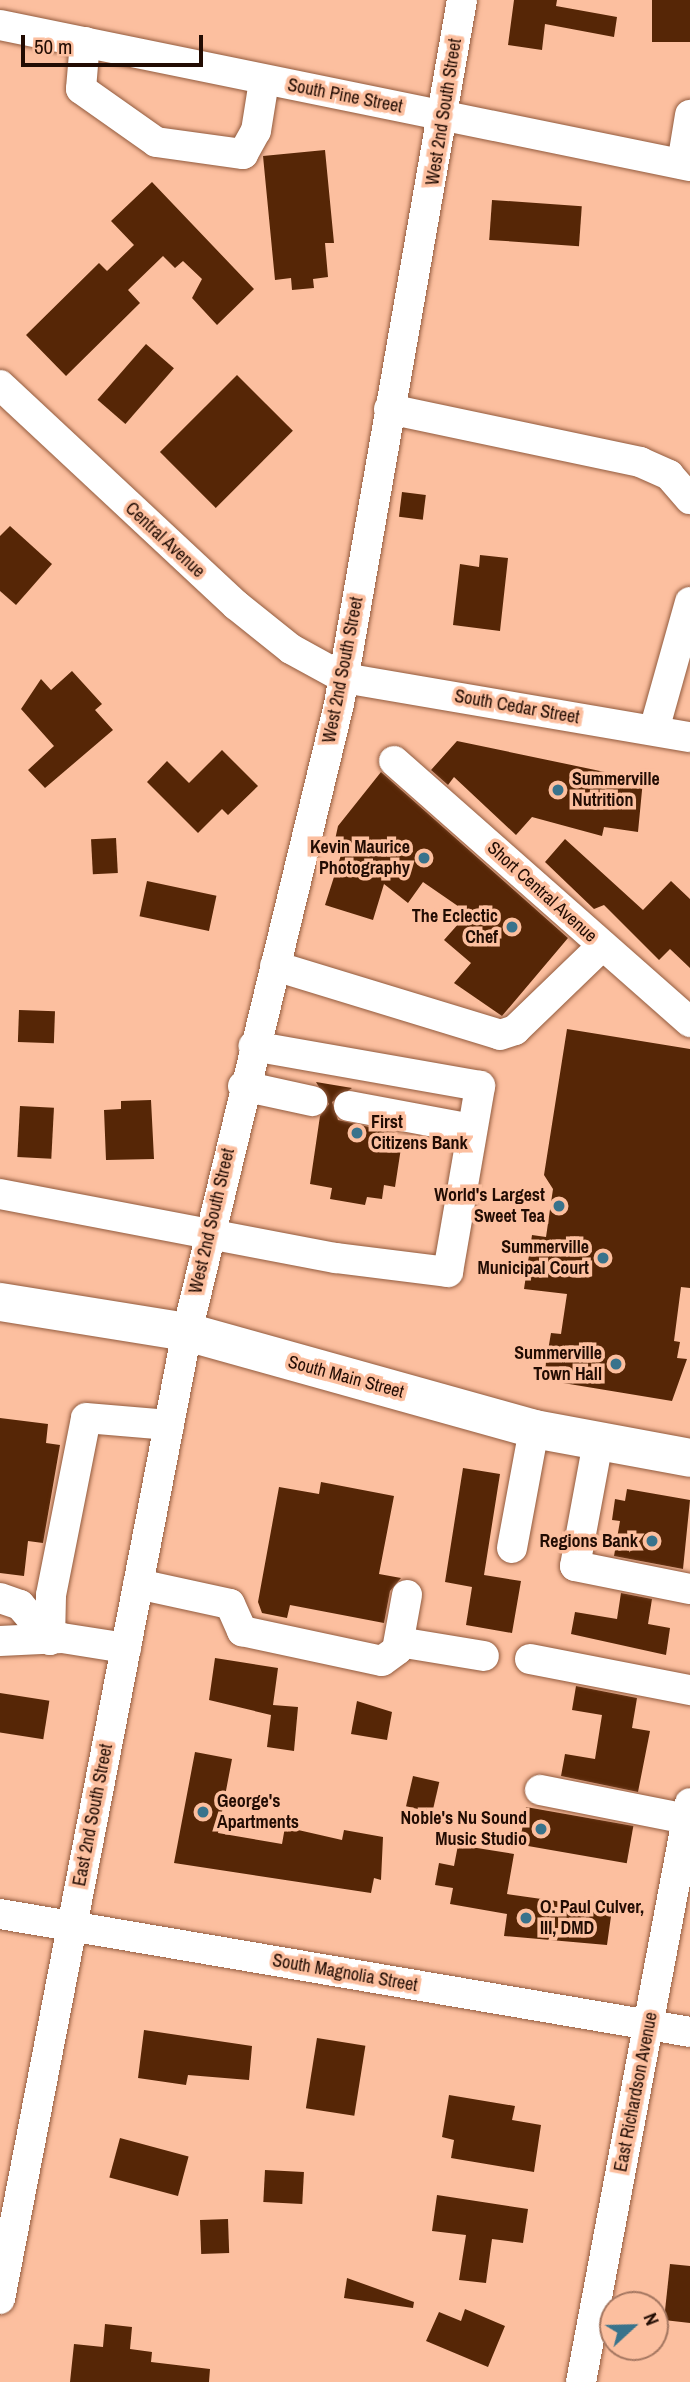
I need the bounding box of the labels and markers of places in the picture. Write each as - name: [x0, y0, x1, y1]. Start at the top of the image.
- place label: Summerville Nutrition: [572, 769, 660, 812]
- marker: Summerville Nutrition: [550, 782, 566, 798]
- place label: Kevin Maurice Photography: [310, 837, 410, 880]
- marker: Kevin Maurice Photography: [416, 850, 432, 866]
- place label: The Eclectic Chef: [412, 906, 498, 948]
- marker: The Eclectic Chef: [504, 919, 520, 935]
- place label: First Citizens Bank: [371, 1112, 468, 1154]
- marker: First Citizens Bank: [349, 1125, 365, 1141]
- place label: World's Largest Sweet Tea: [434, 1185, 545, 1228]
- marker: World's Largest Sweet Tea: [551, 1198, 567, 1214]
- place label: Summerville Municipal Court: [477, 1237, 589, 1280]
- marker: Summerville Municipal Court: [595, 1250, 611, 1266]
- place label: Summerville Town Hall: [514, 1343, 602, 1386]
- marker: Summerville Town Hall: [608, 1356, 624, 1372]
- place label: Regions Bank: [540, 1530, 638, 1552]
- marker: Regions Bank: [644, 1533, 660, 1549]
- place label: George's Apartments: [217, 1791, 299, 1834]
- marker: George's Apartments: [195, 1804, 211, 1820]
- place label: Noble's Nu Sound Music Studio: [400, 1808, 527, 1850]
- marker: Noble's Nu Sound Music Studio: [533, 1821, 549, 1837]
- place label: O. Paul Culver, III, DMD: [540, 1897, 644, 1940]
- marker: O. Paul Culver, III, DMD: [518, 1910, 534, 1926]

